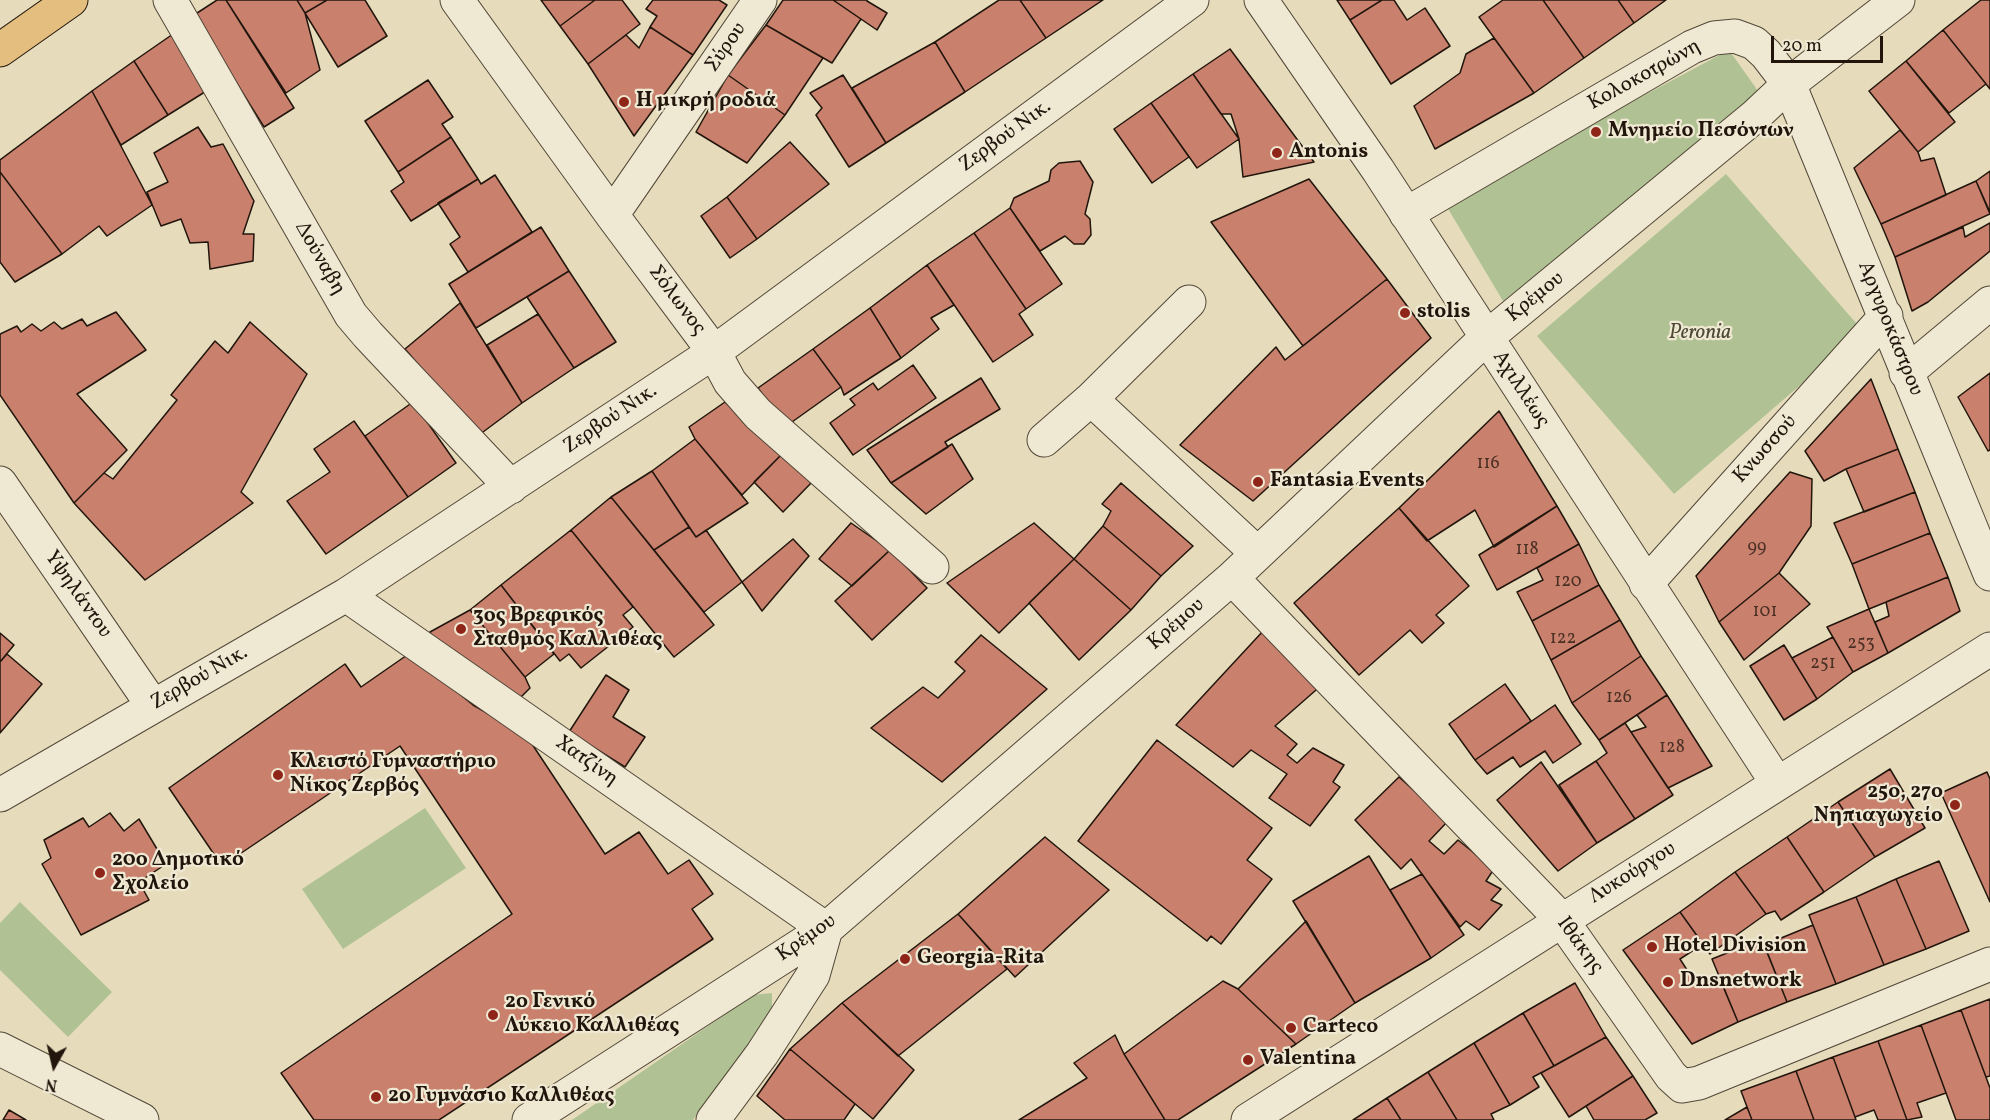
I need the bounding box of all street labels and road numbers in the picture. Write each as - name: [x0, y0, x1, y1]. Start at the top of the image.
- street label: Σύρου: [701, 18, 753, 78]
- street label: Κολοκοτρώνη: [1584, 35, 1706, 117]
- street label: Ζερβού Νικ.: [955, 95, 1057, 179]
- street label: Δούναβη: [288, 218, 350, 300]
- street label: Αργυροκάστρου: [1851, 258, 1927, 400]
- street label: Σόλωνος: [642, 261, 710, 341]
- street label: Κρέμου: [1502, 267, 1570, 329]
- street label: Αχιλλέως: [1486, 347, 1554, 433]
- street label: Ζερβού Νικ.: [559, 379, 663, 461]
- street label: Κνωσσού: [1729, 411, 1803, 489]
- street label: Υψηλάντου: [38, 546, 116, 644]
- street label: Κρέμου: [1143, 594, 1211, 656]
- street label: Ζερβού Νικ.: [147, 641, 253, 717]
- street label: Χατζίνη: [550, 731, 622, 793]
- street label: Λυκούργου: [1585, 837, 1681, 911]
- street label: Κρέμου: [772, 909, 842, 969]
- street label: Ιθάκης: [1550, 912, 1608, 980]

